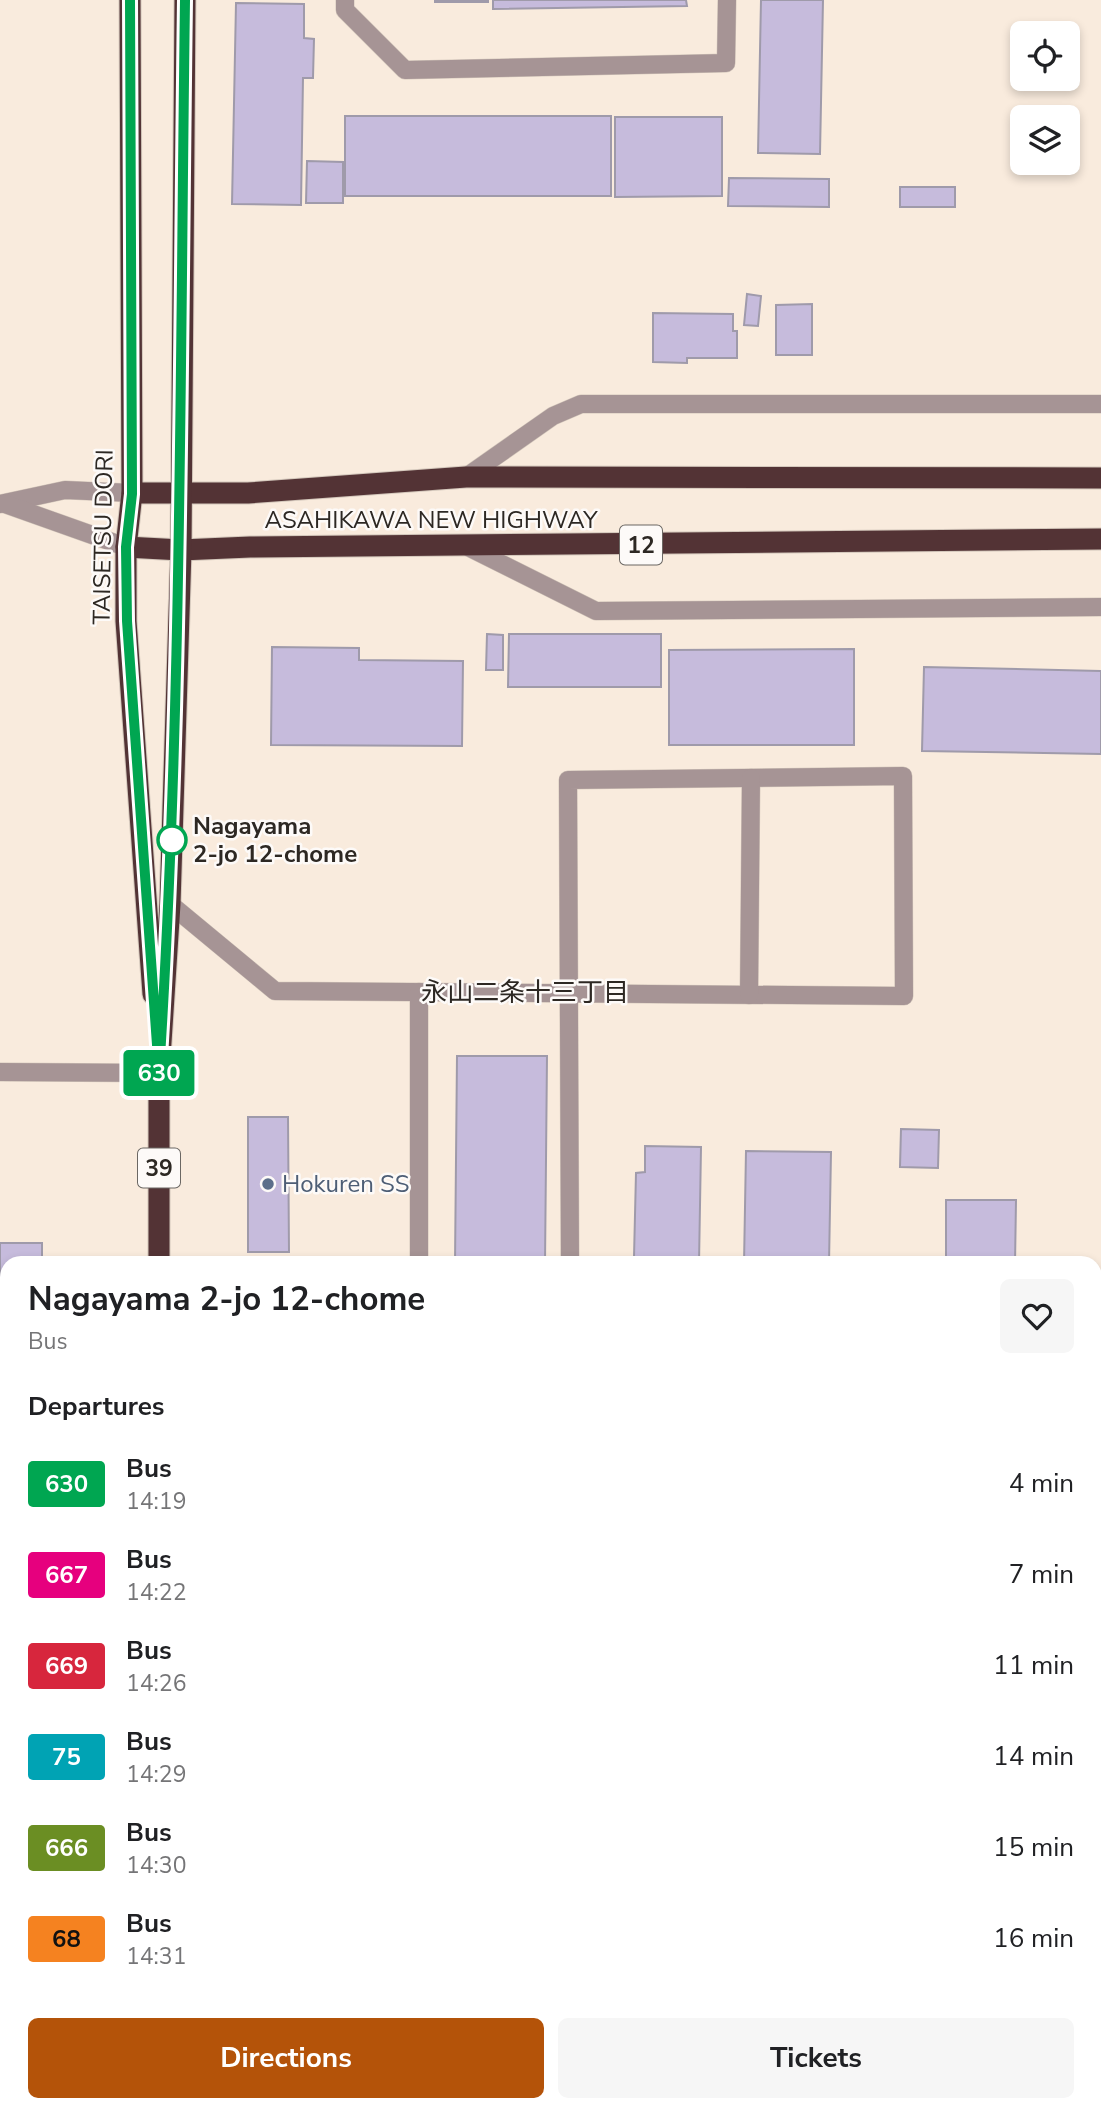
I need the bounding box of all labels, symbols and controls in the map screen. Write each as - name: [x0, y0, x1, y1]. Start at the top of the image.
- map controls: [1010, 21, 1080, 175]
- button: locate: [1010, 21, 1080, 91]
- button: layers: [1010, 105, 1080, 175]
- street label: TAISETSU DORI: [85, 449, 121, 625]
- street label: ASAHIKAWA NEW HIGHWAY: [265, 504, 598, 536]
- road number: 12: [620, 526, 662, 565]
- place label: Nagayama 2-jo 12-chome: [193, 810, 357, 870]
- marker: Nagayama 2-jo 12-chome: [157, 825, 187, 855]
- district label: 永山二条十三丁目: [421, 975, 629, 1010]
- line badge: 630: [119, 1050, 199, 1096]
- text: 630: [137, 1057, 181, 1089]
- road number: 39: [138, 1148, 180, 1188]
- place label: Hokuren SS: [282, 1168, 410, 1200]
- marker: Hokuren SS: [260, 1176, 276, 1192]
- text: Nagayama 2-jo 12-chome: [28, 1277, 425, 1322]
- button: heart: [1000, 1279, 1074, 1353]
- text: Bus: [28, 1326, 68, 1357]
- text: Departures: [28, 1389, 164, 1424]
- text: Bus: [126, 1451, 172, 1486]
- text: 4 min: [1009, 1466, 1074, 1501]
- text: 630: [45, 1468, 88, 1500]
- text: 14:19: [126, 1486, 186, 1517]
- text: Bus: [126, 1542, 172, 1577]
- text: 7 min: [1009, 1557, 1074, 1592]
- text: 667: [45, 1559, 88, 1591]
- text: 14:22: [126, 1577, 186, 1608]
- text: Bus: [126, 1633, 172, 1668]
- text: 11 min: [993, 1648, 1074, 1683]
- text: 669: [45, 1650, 88, 1682]
- text: 14:26: [126, 1668, 186, 1699]
- text: Bus: [126, 1724, 172, 1759]
- text: 14 min: [993, 1739, 1074, 1774]
- text: 75: [52, 1741, 81, 1773]
- text: 14:29: [126, 1759, 186, 1790]
- text: Bus: [126, 1815, 172, 1850]
- text: 15 min: [993, 1830, 1074, 1865]
- text: 666: [45, 1832, 88, 1864]
- text: 14:30: [126, 1850, 186, 1881]
- text: Bus: [126, 1906, 172, 1941]
- text: 16 min: [993, 1921, 1074, 1956]
- text: 68: [52, 1923, 81, 1955]
- text: 14:31: [126, 1941, 186, 1972]
- button: Directions: [28, 2018, 544, 2098]
- button: Tickets: [558, 2018, 1074, 2098]

